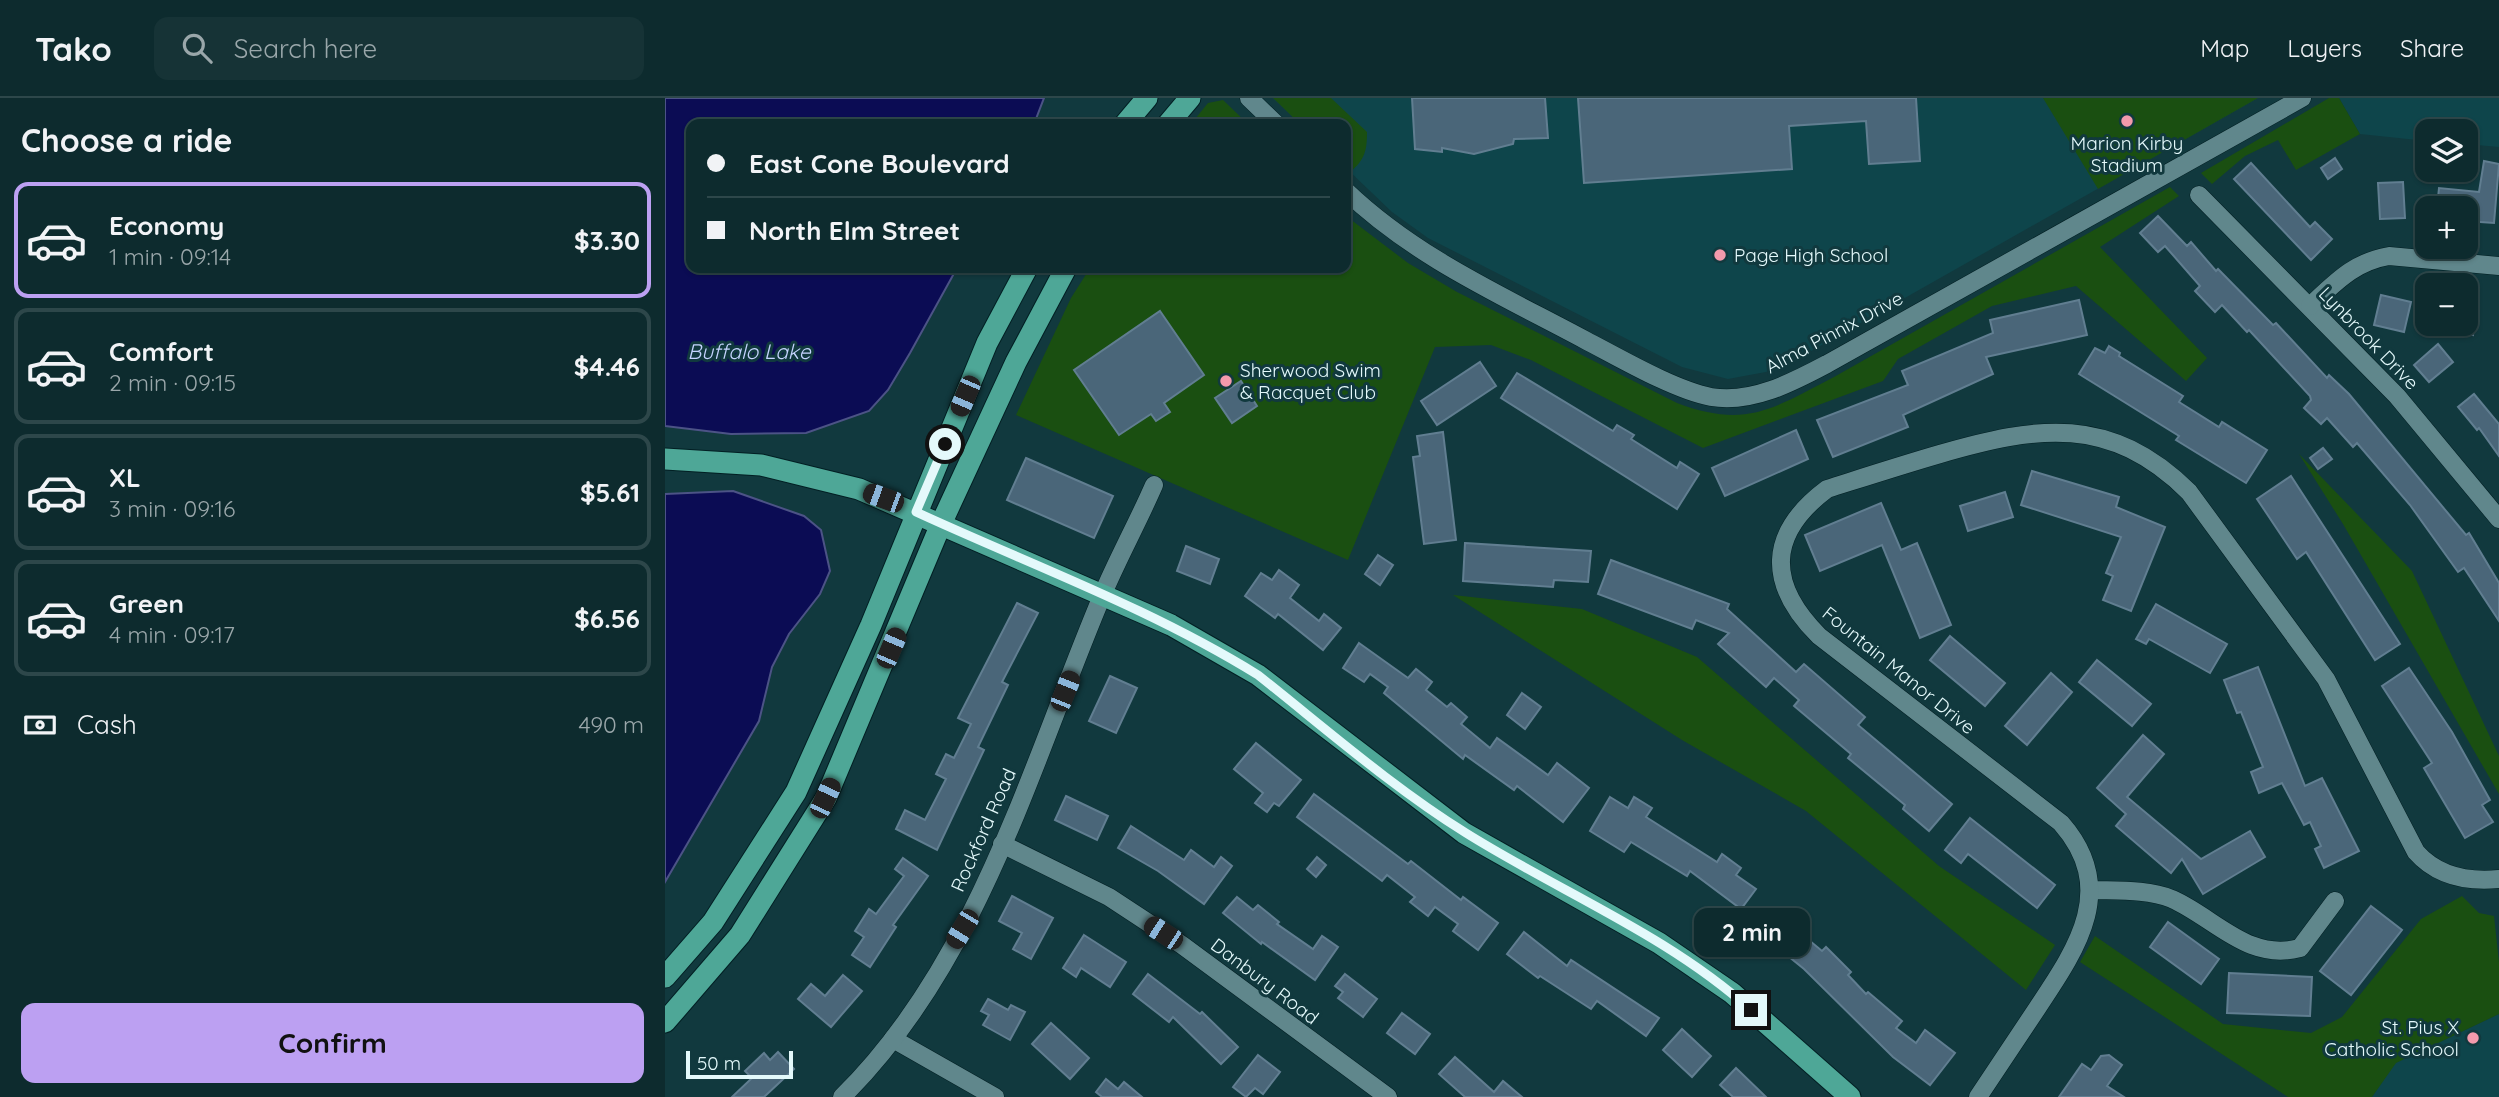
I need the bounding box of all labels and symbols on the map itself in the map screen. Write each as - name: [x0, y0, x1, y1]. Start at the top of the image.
- marker: Marion Kirby Stadium: [2119, 113, 2135, 129]
- place label: Marion Kirby Stadium: [2071, 131, 2183, 177]
- place label: Page High School: [1734, 243, 1888, 267]
- marker: Page High School: [1712, 247, 1728, 263]
- street label: Lynbrook Drive: [2314, 281, 2424, 395]
- street label: Alma Pinnix Drive: [1761, 286, 1907, 378]
- water label: Buffalo Lake: [687, 338, 812, 364]
- place label: Sherwood Swim & Racquet Club: [1240, 358, 1381, 404]
- car: [948, 373, 983, 419]
- marker: Sherwood Swim & Racquet Club: [1218, 373, 1234, 389]
- route start: [929, 428, 961, 460]
- car: [860, 481, 907, 515]
- street label: Fountain Manor Drive: [1818, 601, 1980, 739]
- car: [874, 625, 909, 671]
- car: [1048, 668, 1083, 714]
- street label: Rockford Road: [945, 765, 1021, 895]
- car: [807, 775, 844, 821]
- car: [943, 906, 982, 952]
- callout: 2 min: [1693, 908, 1809, 958]
- car: [1140, 913, 1187, 953]
- street label: Danbury Road: [1206, 933, 1324, 1029]
- route end: [1735, 994, 1767, 1026]
- place label: St. Pius X Catholic School: [2324, 1015, 2459, 1061]
- marker: St. Pius X Catholic School: [2465, 1030, 2481, 1046]
- scale bar: [686, 1048, 793, 1080]

